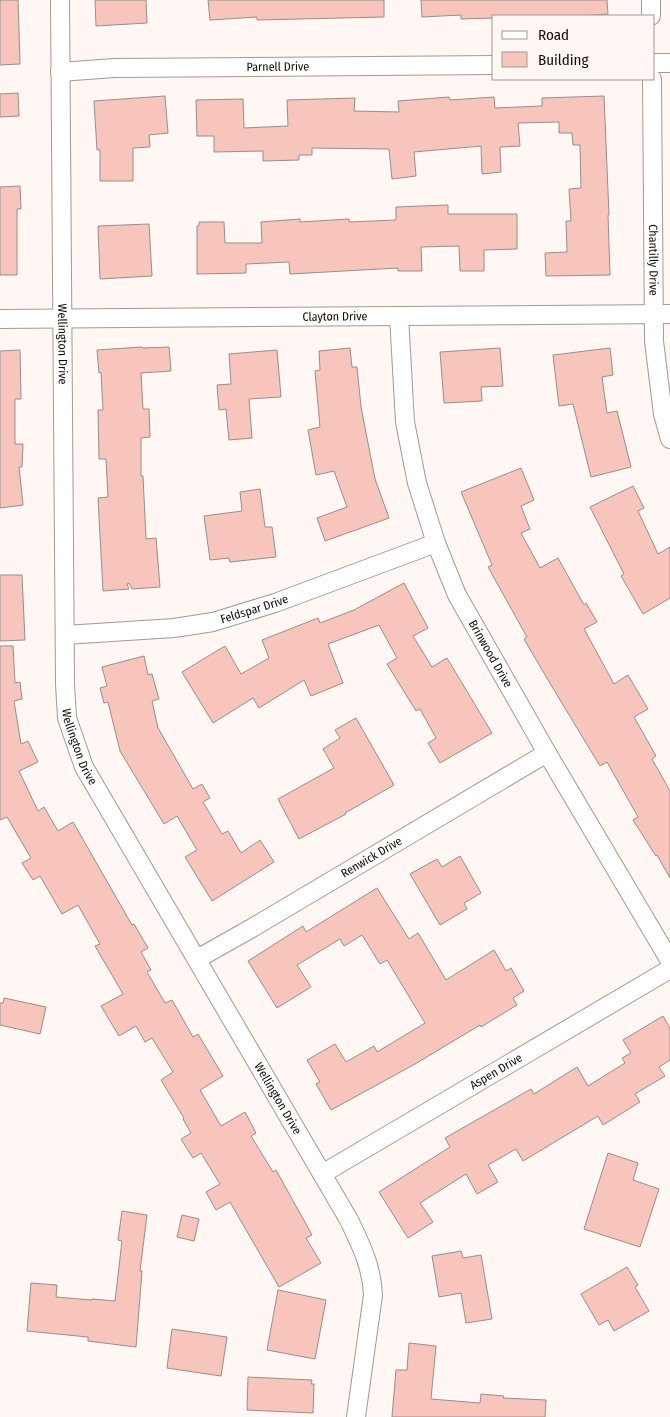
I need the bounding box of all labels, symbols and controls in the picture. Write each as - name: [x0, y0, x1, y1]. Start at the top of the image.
- legend: [492, 15, 655, 80]
- text: Road: [538, 26, 569, 44]
- text: Building: [538, 51, 589, 69]
- street label: Parnell Drive: [246, 59, 309, 74]
- street label: Chantilly Drive: [646, 224, 661, 296]
- street label: Wellington Drive: [55, 304, 70, 385]
- street label: Clayton Drive: [303, 309, 368, 324]
- street label: Feldspar Drive: [219, 592, 290, 626]
- street label: Brinwood Drive: [466, 618, 515, 690]
- street label: Wellington Drive: [59, 708, 100, 787]
- street label: Renwick Drive: [338, 834, 405, 881]
- street label: Aspen Drive: [467, 1051, 525, 1092]
- street label: Wellington Drive: [251, 1060, 304, 1137]

